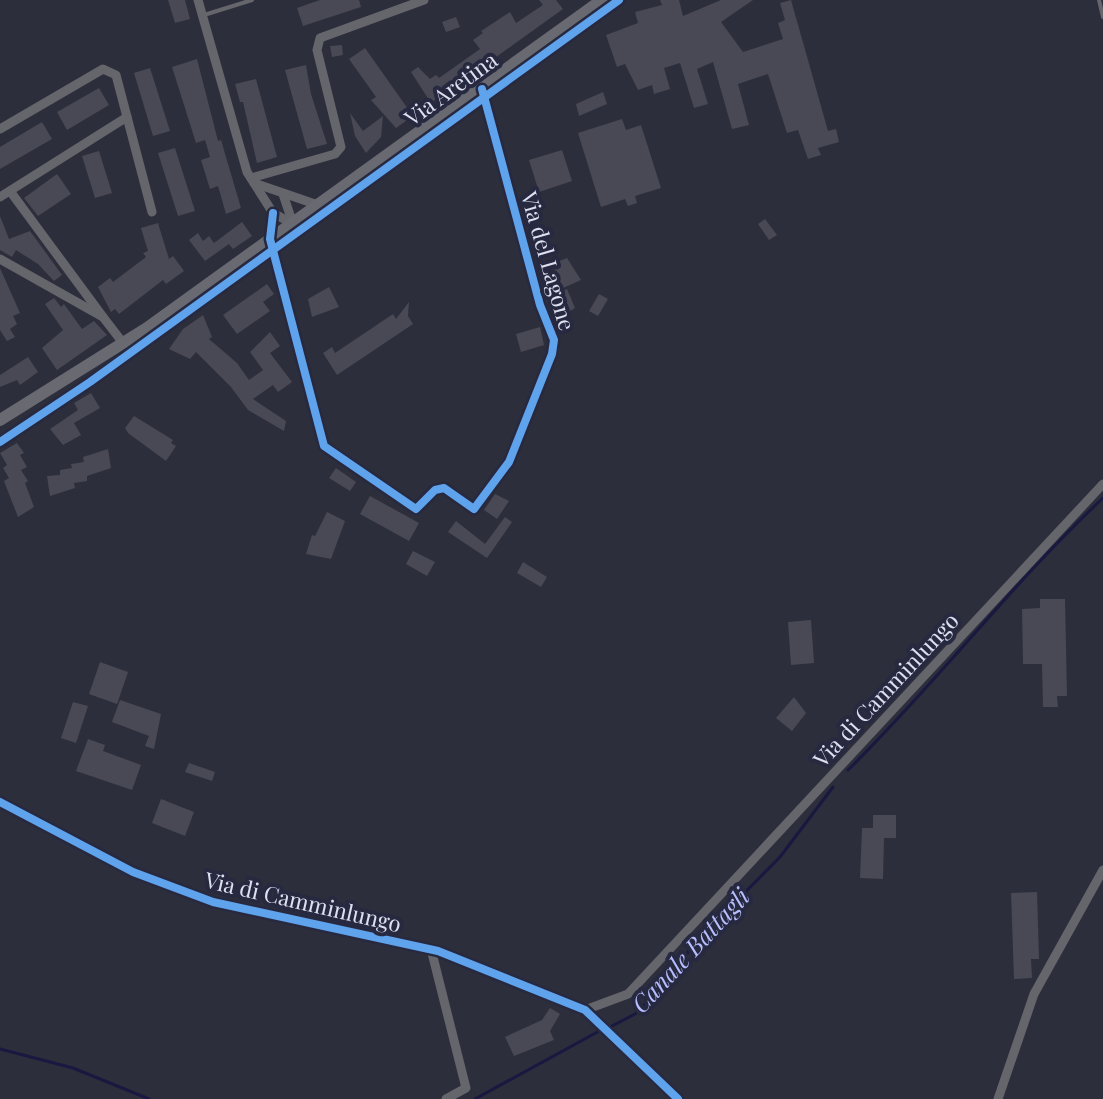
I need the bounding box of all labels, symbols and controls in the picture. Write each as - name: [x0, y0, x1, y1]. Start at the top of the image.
- street label: Via Aretina: [397, 44, 503, 133]
- street label: Via del Lagone: [515, 187, 583, 334]
- street label: Via di Camminlungo: [805, 606, 965, 774]
- street label: Via di Camminlungo: [201, 864, 404, 938]
- water label: Canale Battagli: [624, 880, 756, 1019]

